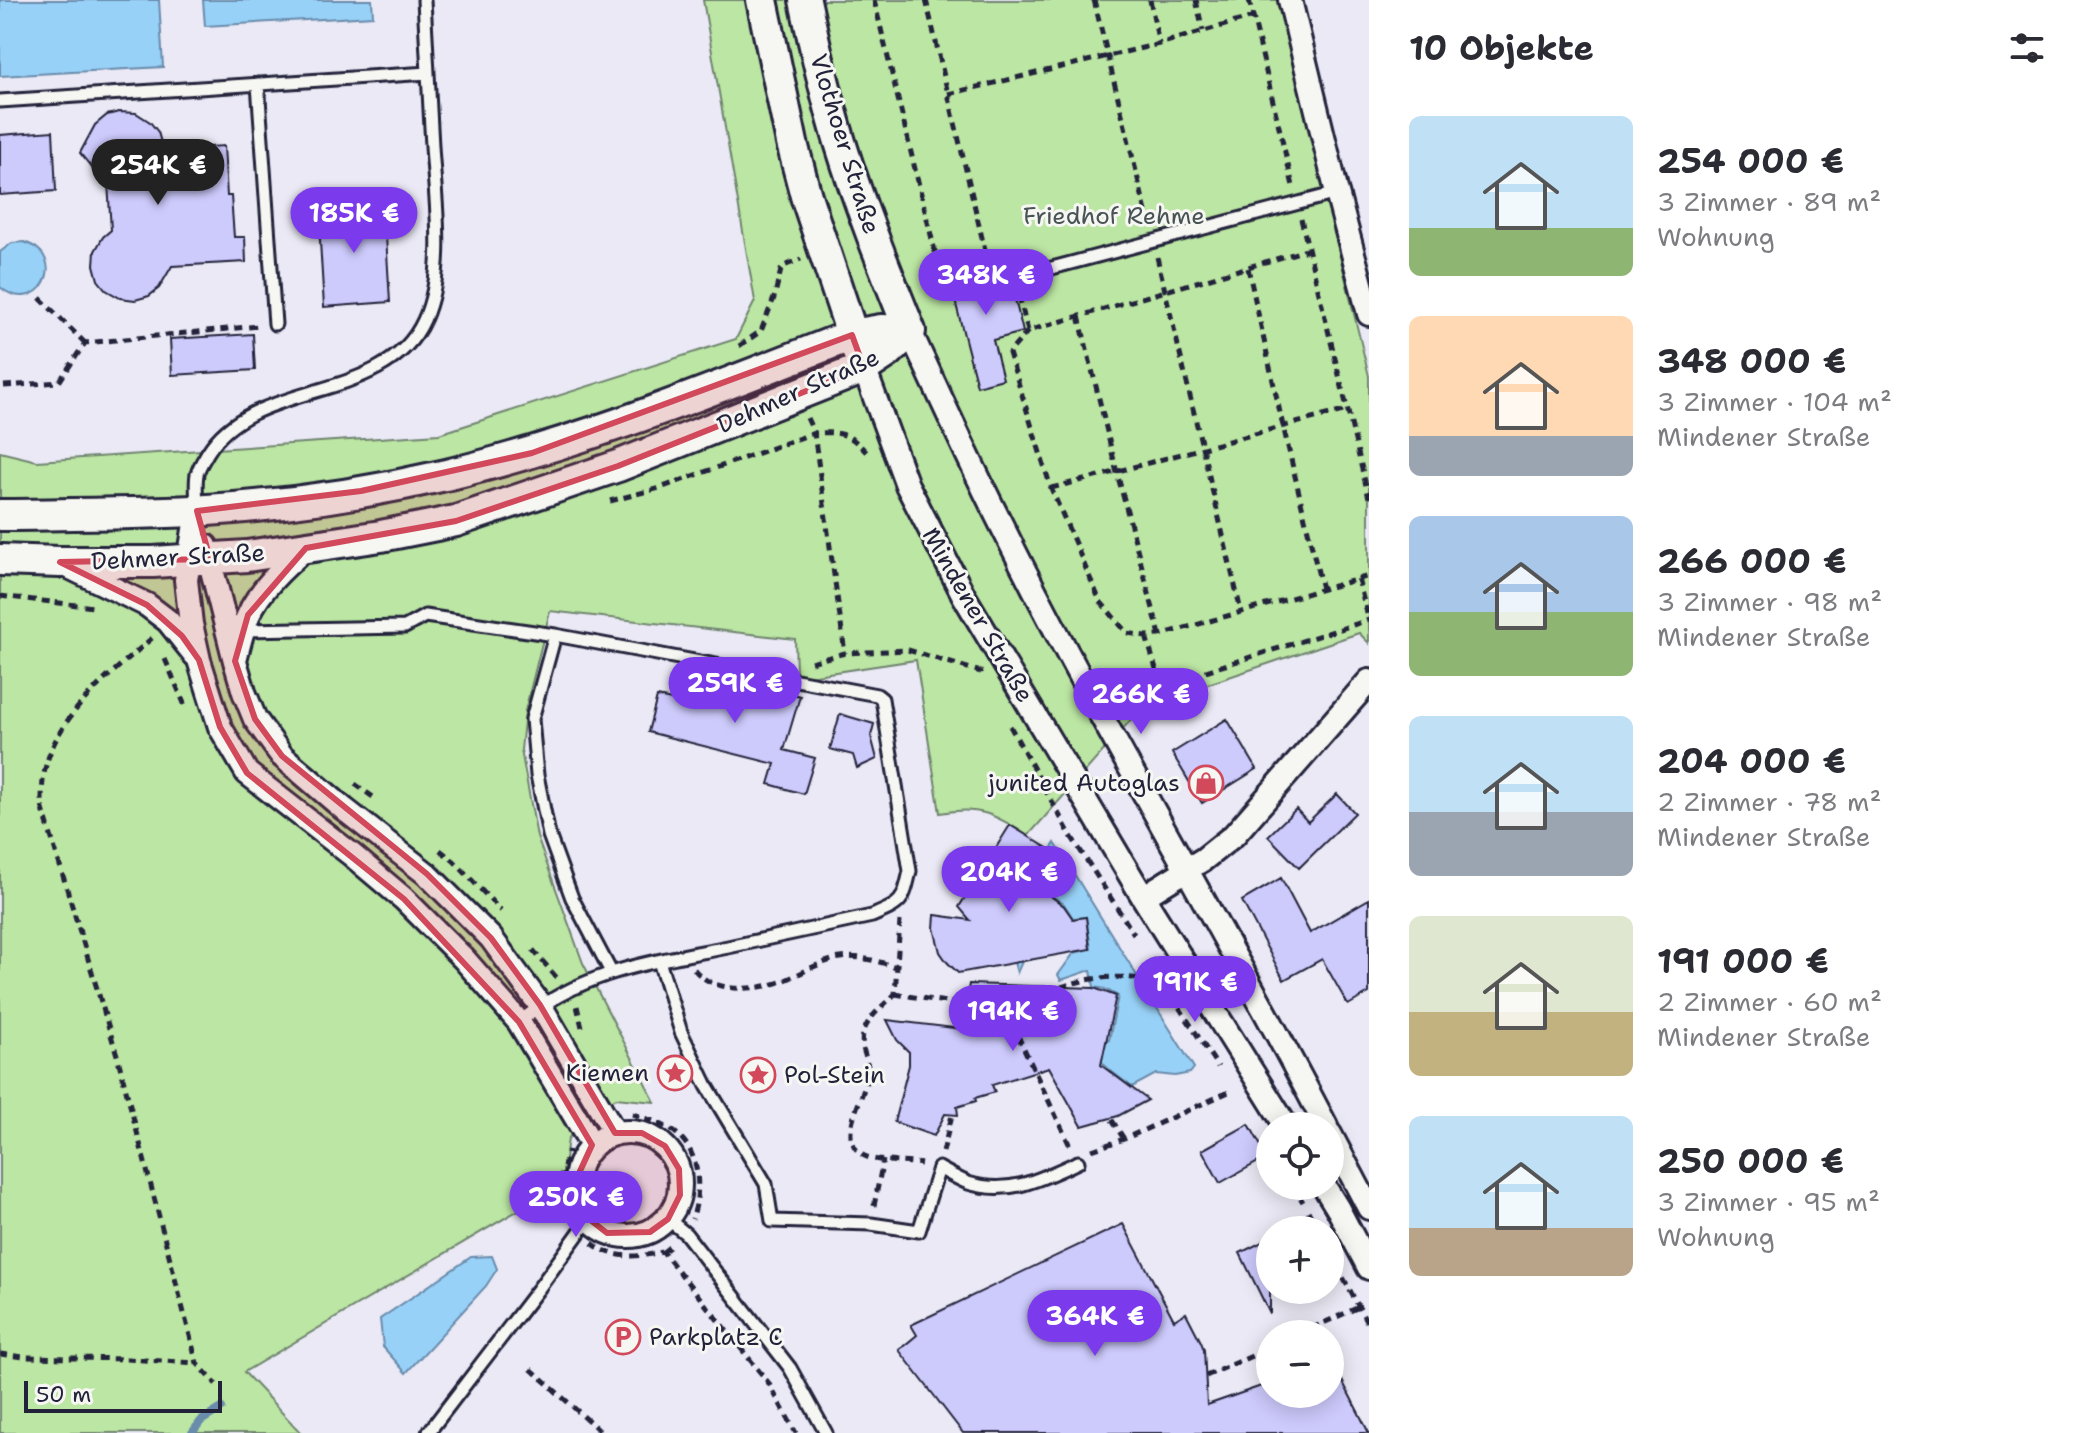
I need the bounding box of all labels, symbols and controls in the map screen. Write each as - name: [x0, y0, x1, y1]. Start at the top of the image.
- text: 10 Objekte: [1409, 25, 1594, 71]
- icon: filters: [2005, 26, 2049, 70]
- street label: Vlothoer Straße: [802, 50, 888, 238]
- text: 254 000 €: [1657, 138, 1844, 184]
- pin: 254K €: [93, 139, 223, 207]
- text: 254K €: [109, 147, 207, 182]
- icon: home: [1473, 148, 1569, 244]
- text: 3 Zimmer · 89 m²: [1657, 184, 1881, 219]
- pin: 185K €: [289, 187, 419, 255]
- text: 185K €: [308, 195, 400, 230]
- park label: Friedhof Rehme: [1023, 200, 1205, 232]
- text: Wohnung: [1657, 219, 1775, 254]
- pin: 348K €: [921, 249, 1051, 317]
- text: 348K €: [936, 257, 1036, 292]
- text: 348 000 €: [1657, 338, 1846, 384]
- street label: Dehmer Straße: [712, 341, 884, 441]
- icon: home: [1473, 348, 1569, 444]
- text: 3 Zimmer · 104 m²: [1657, 384, 1892, 419]
- text: Mindener Straße: [1657, 419, 1871, 454]
- street label: Mindener Straße: [915, 522, 1041, 708]
- street label: Dehmer Straße: [90, 536, 266, 578]
- text: 266 000 €: [1657, 538, 1847, 584]
- icon: home: [1473, 548, 1569, 644]
- text: 3 Zimmer · 98 m²: [1657, 584, 1882, 619]
- text: Mindener Straße: [1657, 619, 1871, 654]
- pin: 259K €: [670, 657, 800, 725]
- text: 259K €: [687, 665, 783, 700]
- pin: 266K €: [1076, 668, 1206, 736]
- text: 266K €: [1091, 676, 1191, 711]
- text: 204 000 €: [1657, 738, 1846, 784]
- icon: home: [1473, 748, 1569, 844]
- shop icon: junited Autoglas: [1187, 764, 1225, 802]
- place label: junited Autoglas: [986, 767, 1180, 799]
- text: 2 Zimmer · 78 m²: [1657, 784, 1882, 819]
- text: Mindener Straße: [1657, 819, 1871, 854]
- pin: 204K €: [944, 846, 1074, 914]
- text: 204K €: [960, 854, 1058, 889]
- text: 191 000 €: [1657, 938, 1829, 984]
- icon: home: [1473, 948, 1569, 1044]
- pin: 191K €: [1130, 956, 1260, 1024]
- text: 191K €: [1152, 964, 1238, 999]
- text: 2 Zimmer · 60 m²: [1657, 984, 1882, 1019]
- pin: 194K €: [948, 985, 1078, 1053]
- text: 194K €: [967, 993, 1059, 1028]
- text: Mindener Straße: [1657, 1019, 1871, 1054]
- place icon: Kiemen: [656, 1054, 694, 1092]
- place icon: Pol-Stein: [739, 1056, 777, 1094]
- place label: Kiemen: [565, 1057, 649, 1089]
- place label: Pol-Stein: [784, 1059, 885, 1091]
- map controls: [1256, 1112, 1344, 1408]
- button: locate: [1256, 1112, 1344, 1200]
- text: 250 000 €: [1657, 1138, 1844, 1184]
- icon: home: [1473, 1148, 1569, 1244]
- pin: 250K €: [511, 1171, 641, 1239]
- text: 250K €: [527, 1179, 625, 1214]
- text: 3 Zimmer · 95 m²: [1657, 1184, 1880, 1219]
- button: +: [1256, 1216, 1344, 1304]
- text: Wohnung: [1657, 1219, 1775, 1254]
- pin: 364K €: [1030, 1290, 1160, 1358]
- text: 364K €: [1045, 1298, 1145, 1333]
- parking icon: Parkplatz C: [604, 1318, 642, 1356]
- button: −: [1256, 1320, 1344, 1408]
- place label: Parkplatz C: [649, 1321, 783, 1353]
- scale bar: [24, 1377, 222, 1413]
- text: 50 m: [36, 1380, 91, 1409]

